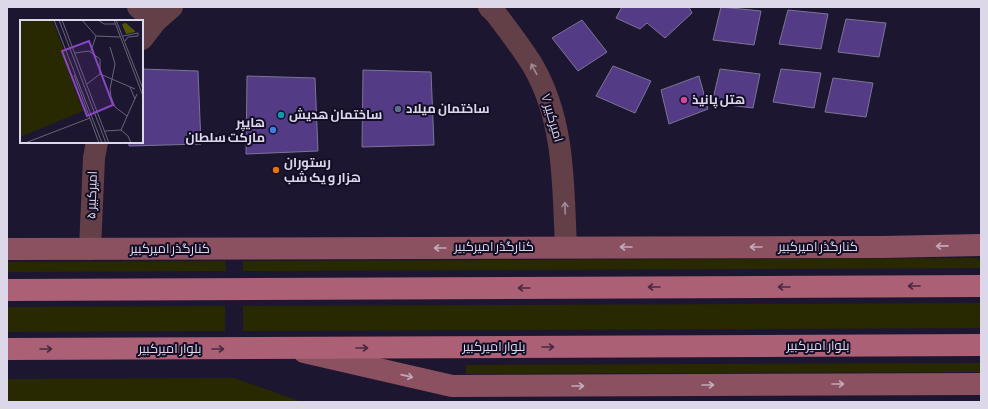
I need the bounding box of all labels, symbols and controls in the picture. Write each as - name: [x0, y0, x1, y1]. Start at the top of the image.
- inset map: [20, 20, 143, 143]
- one-way arrow: [530, 63, 537, 75]
- street label: امیرکبیر ۷: [537, 92, 567, 144]
- place label: هتل پانیذ: [692, 92, 745, 109]
- marker: هتل پانیذ: [679, 95, 689, 105]
- place label: ساختمان میلاد: [406, 101, 490, 117]
- marker: ساختمان میلاد: [393, 104, 403, 114]
- place label: ساختمان هدیش: [289, 107, 382, 123]
- marker: ساختمان هدیش: [276, 110, 286, 120]
- place label: هایپر مارکت سلطان: [185, 115, 265, 146]
- marker: هایپر مارکت سلطان: [268, 125, 278, 135]
- place label: رستوران هزار و یک شب: [284, 155, 361, 186]
- marker: رستوران هزار و یک شب: [271, 165, 281, 175]
- street label: امیرکبیر ۵: [83, 171, 101, 219]
- one-way arrow: [561, 202, 568, 215]
- street label: کنارگذر امیرکبیر: [453, 239, 534, 255]
- street label: کنارگذر امیرکبیر: [777, 239, 858, 255]
- street label: کنارگذر امیرکبیر: [129, 241, 210, 257]
- one-way arrow: [936, 242, 949, 250]
- one-way arrow: [620, 243, 633, 251]
- one-way arrow: [750, 243, 763, 251]
- one-way arrow: [434, 244, 447, 252]
- one-way arrow: [908, 282, 921, 290]
- one-way arrow: [648, 283, 661, 291]
- one-way arrow: [778, 283, 791, 291]
- one-way arrow: [518, 284, 531, 292]
- street label: بلوار امیرکبیر: [785, 338, 850, 354]
- street label: بلوار امیرکبیر: [461, 339, 526, 355]
- street label: بلوار امیرکبیر: [137, 341, 202, 357]
- one-way arrow: [541, 343, 554, 351]
- one-way arrow: [355, 344, 368, 352]
- one-way arrow: [39, 345, 52, 353]
- one-way arrow: [211, 345, 224, 353]
- one-way arrow: [400, 372, 413, 380]
- one-way arrow: [701, 381, 714, 389]
- one-way arrow: [831, 381, 844, 388]
- one-way arrow: [571, 382, 584, 390]

